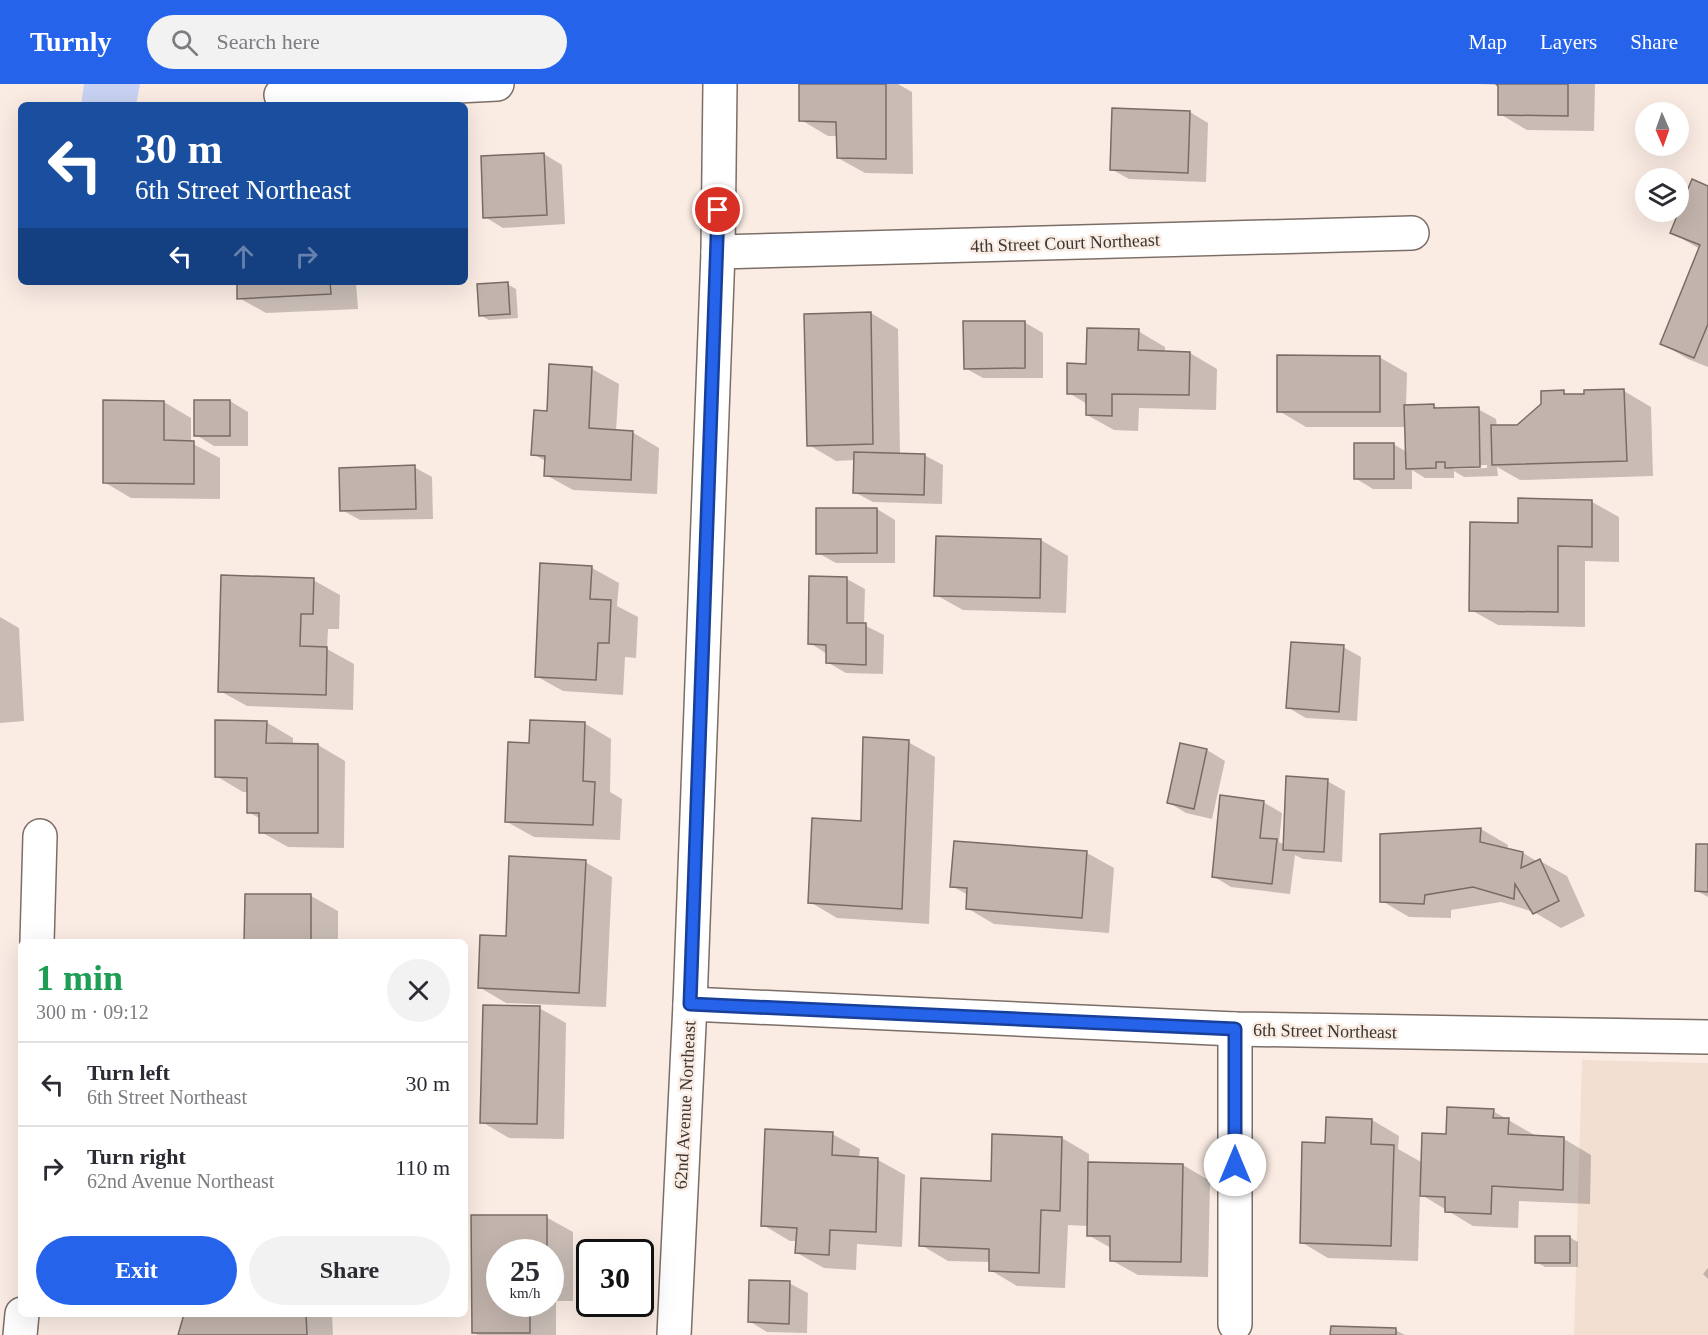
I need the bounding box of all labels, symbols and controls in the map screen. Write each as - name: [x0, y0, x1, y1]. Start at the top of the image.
- search box: [147, 15, 567, 69]
- text: Turnly: [30, 26, 111, 57]
- icon: search: [168, 26, 201, 59]
- text: Search here: [216, 29, 320, 54]
- text: Map: [1469, 30, 1507, 54]
- text: Layers: [1540, 30, 1597, 54]
- text: Share: [1630, 30, 1678, 54]
- north arrow: [1635, 102, 1689, 156]
- map controls: [1635, 102, 1689, 222]
- icon: left: [36, 126, 114, 204]
- text: 30 m: [135, 126, 223, 172]
- button: layers: [1635, 168, 1689, 222]
- text: 6th Street Northeast: [135, 175, 351, 205]
- pin: [692, 184, 743, 235]
- icon: arrive: [701, 193, 734, 226]
- street label: 4th Street Court Northeast: [970, 230, 1160, 256]
- icon: left: [164, 240, 197, 273]
- icon: ahead: [227, 240, 260, 273]
- icon: right: [290, 240, 323, 273]
- text: 1 min: [36, 958, 123, 998]
- button: close: [387, 959, 450, 1022]
- text: 300 m · 09:12: [36, 1001, 149, 1023]
- street label: 62nd Avenue Northeast: [671, 1020, 699, 1190]
- street label: 6th Street Northeast: [1253, 1020, 1397, 1042]
- text: Turn left: [87, 1060, 170, 1085]
- icon: left: [36, 1068, 69, 1101]
- text: 30 m: [405, 1071, 450, 1096]
- text: 6th Street Northeast: [87, 1086, 247, 1108]
- position arrow: [1203, 1133, 1267, 1197]
- text: Turn right: [87, 1144, 186, 1169]
- icon: right: [36, 1152, 69, 1185]
- text: 110 m: [395, 1155, 450, 1180]
- text: 62nd Avenue Northeast: [87, 1170, 274, 1192]
- button: Exit: [36, 1236, 237, 1305]
- button: Share: [249, 1236, 450, 1305]
- speed limit sign: 30: [576, 1239, 654, 1317]
- text: 25: [510, 1254, 540, 1287]
- text: km/h: [510, 1285, 540, 1301]

